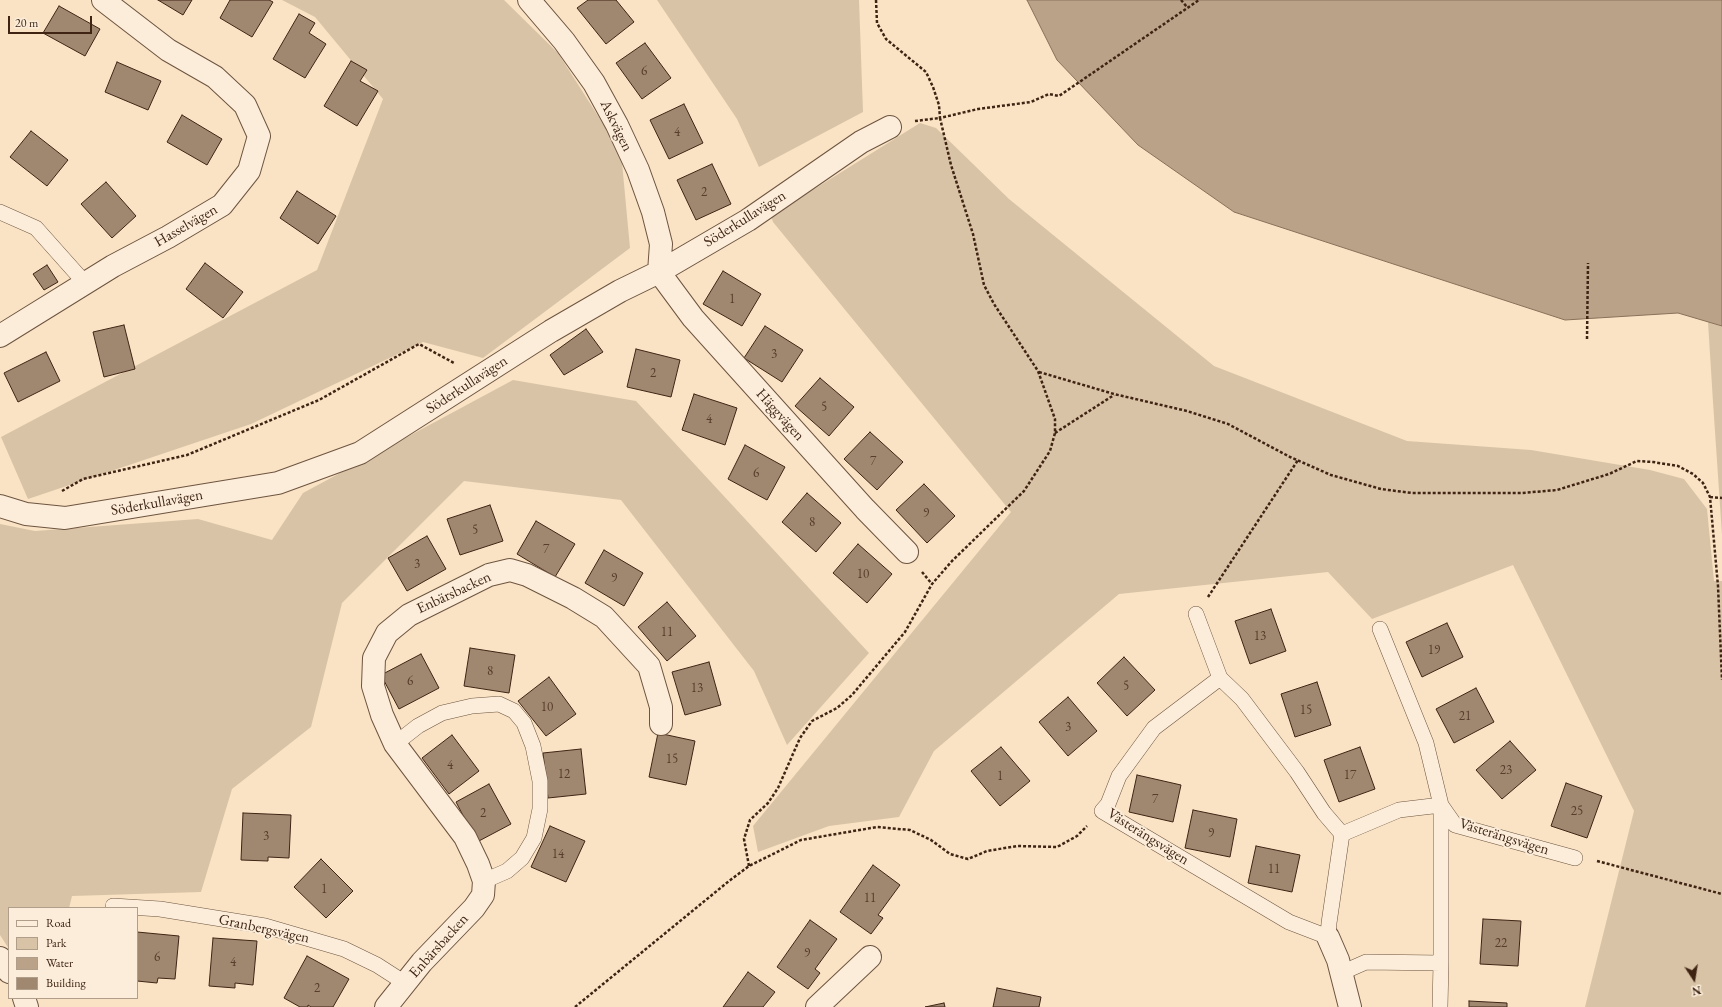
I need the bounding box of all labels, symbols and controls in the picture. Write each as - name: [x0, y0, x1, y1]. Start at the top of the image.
- scale bar: [10, 8, 94, 34]
- text: 20 m: [15, 15, 38, 31]
- house number: 6: [641, 63, 647, 79]
- street label: Askvägen: [596, 97, 636, 155]
- house number: 4: [674, 124, 680, 140]
- house number: 2: [701, 184, 707, 200]
- street label: Söderkullavägen: [701, 187, 789, 251]
- street label: Hasselvägen: [151, 201, 221, 251]
- house number: 1: [729, 291, 735, 307]
- house number: 3: [771, 346, 777, 362]
- street label: Söderkullavägen: [423, 352, 511, 418]
- house number: 2: [650, 365, 656, 381]
- street label: Häggvägen: [752, 385, 808, 445]
- house number: 5: [821, 399, 827, 415]
- house number: 4: [706, 411, 712, 427]
- house number: 7: [870, 453, 876, 469]
- house number: 6: [753, 465, 759, 481]
- street label: Söderkullavägen: [109, 486, 205, 520]
- house number: 9: [923, 505, 929, 521]
- house number: 8: [809, 514, 815, 530]
- house number: 5: [472, 522, 478, 538]
- house number: 7: [543, 541, 549, 557]
- house number: 3: [414, 556, 420, 572]
- house number: 10: [857, 566, 869, 582]
- street label: Enbärsbacken: [414, 568, 494, 618]
- house number: 9: [611, 570, 617, 586]
- house number: 11: [661, 624, 673, 640]
- house number: 13: [1254, 628, 1266, 644]
- house number: 19: [1428, 642, 1440, 658]
- house number: 8: [487, 663, 493, 679]
- house number: 6: [407, 673, 413, 689]
- house number: 5: [1123, 678, 1129, 694]
- house number: 13: [691, 680, 703, 696]
- house number: 10: [541, 699, 553, 715]
- house number: 15: [1300, 702, 1312, 718]
- house number: 21: [1459, 708, 1471, 724]
- house number: 3: [1065, 719, 1071, 735]
- house number: 15: [666, 751, 678, 767]
- house number: 4: [447, 757, 453, 773]
- house number: 23: [1500, 762, 1512, 778]
- house number: 12: [558, 766, 570, 782]
- house number: 17: [1344, 767, 1356, 783]
- house number: 1: [997, 768, 1003, 784]
- house number: 7: [1152, 791, 1158, 807]
- house number: 25: [1571, 803, 1583, 819]
- house number: 2: [480, 805, 486, 821]
- street label: Västerängsvägen: [1104, 805, 1192, 869]
- street label: Västerängsvägen: [1457, 815, 1551, 859]
- house number: 9: [1208, 825, 1214, 841]
- house number: 3: [263, 828, 269, 844]
- house number: 14: [552, 846, 564, 862]
- house number: 11: [1268, 861, 1280, 877]
- house number: 1: [321, 881, 327, 897]
- house number: 11: [864, 890, 876, 906]
- legend: [8, 907, 138, 999]
- street label: Enbärsbacken: [406, 910, 472, 982]
- street label: Granbergsvägen: [217, 911, 311, 947]
- text: Road: [46, 915, 71, 931]
- text: Park: [46, 935, 66, 951]
- house number: 22: [1495, 935, 1507, 951]
- house number: 9: [804, 945, 810, 961]
- house number: 6: [154, 949, 160, 965]
- house number: 4: [230, 954, 236, 970]
- text: Water: [46, 955, 73, 971]
- north arrow: [1674, 959, 1714, 999]
- text: Building: [46, 975, 86, 991]
- house number: 2: [314, 980, 320, 996]
- text: N: [1691, 983, 1702, 999]

